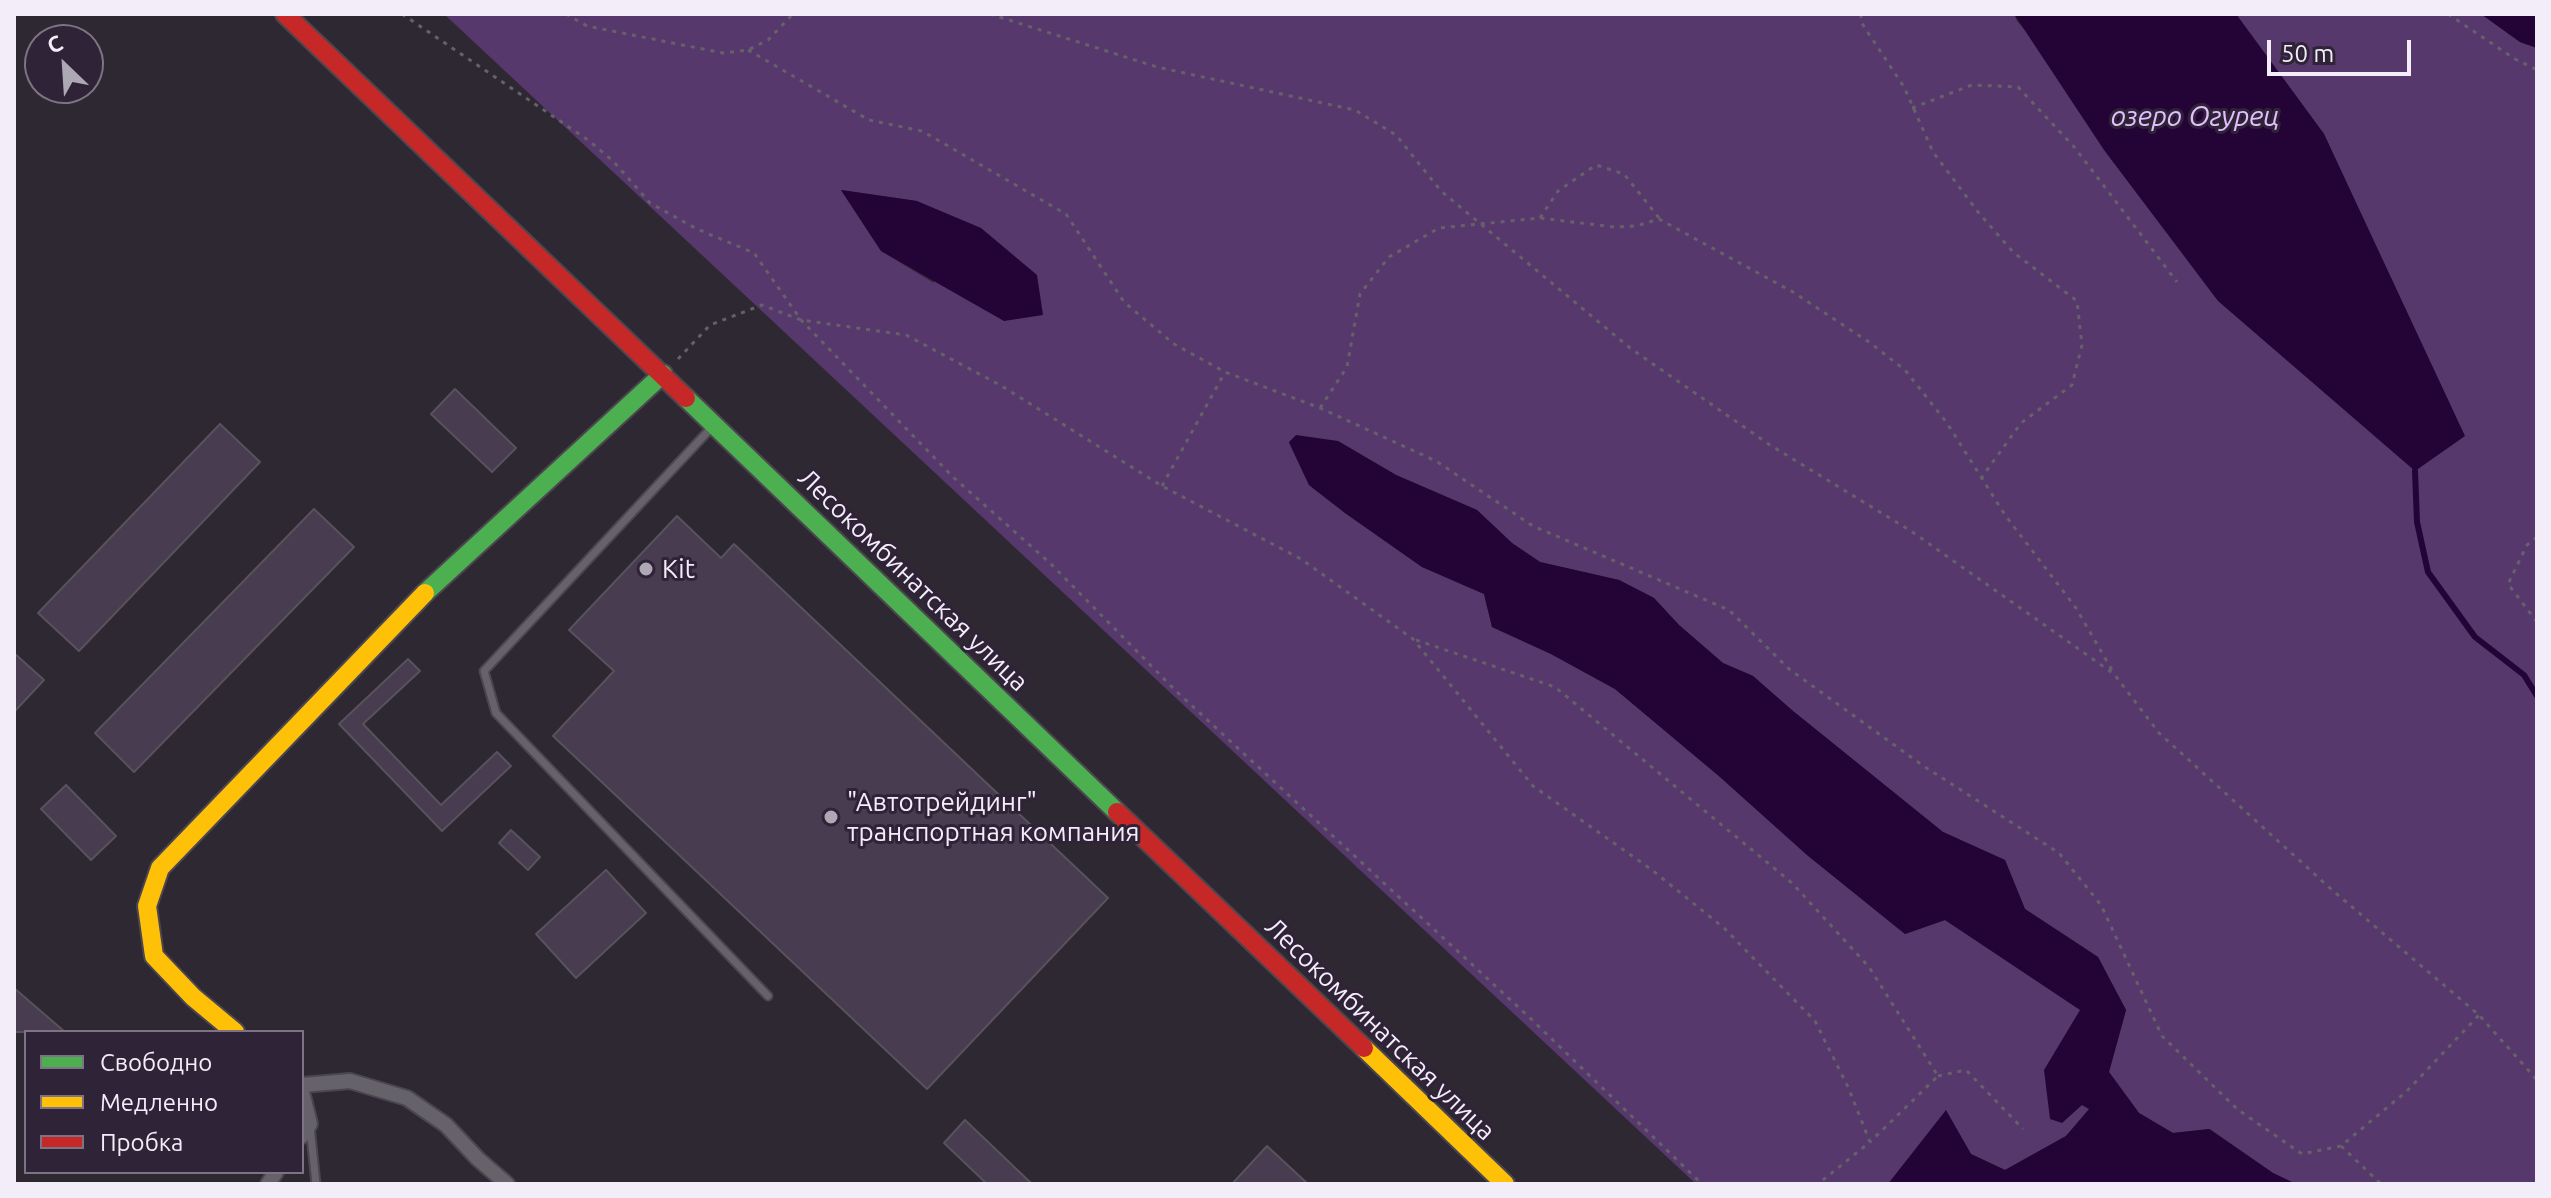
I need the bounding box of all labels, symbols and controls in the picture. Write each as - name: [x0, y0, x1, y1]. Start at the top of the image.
- north arrow: [24, 24, 104, 104]
- scale bar: [2271, 24, 2415, 74]
- text: С: [43, 29, 66, 58]
- text: 50 m: [2281, 40, 2334, 67]
- water label: озеро Огурец: [2111, 100, 2279, 134]
- street label: Лесокомбинатская улица: [792, 462, 1034, 698]
- place label: Kit: [662, 553, 695, 585]
- marker: Kit: [637, 560, 655, 578]
- place label: "Автотрейдинг" транспортная компания: [847, 786, 1140, 848]
- marker: "Автотрейдинг" транспортная компания: [822, 808, 840, 826]
- street label: Лесокомбинатская улица: [1259, 911, 1501, 1147]
- legend: [24, 1030, 304, 1174]
- text: Свободно: [100, 1049, 212, 1076]
- text: Медленно: [100, 1089, 218, 1116]
- text: Пробка: [100, 1129, 183, 1156]

